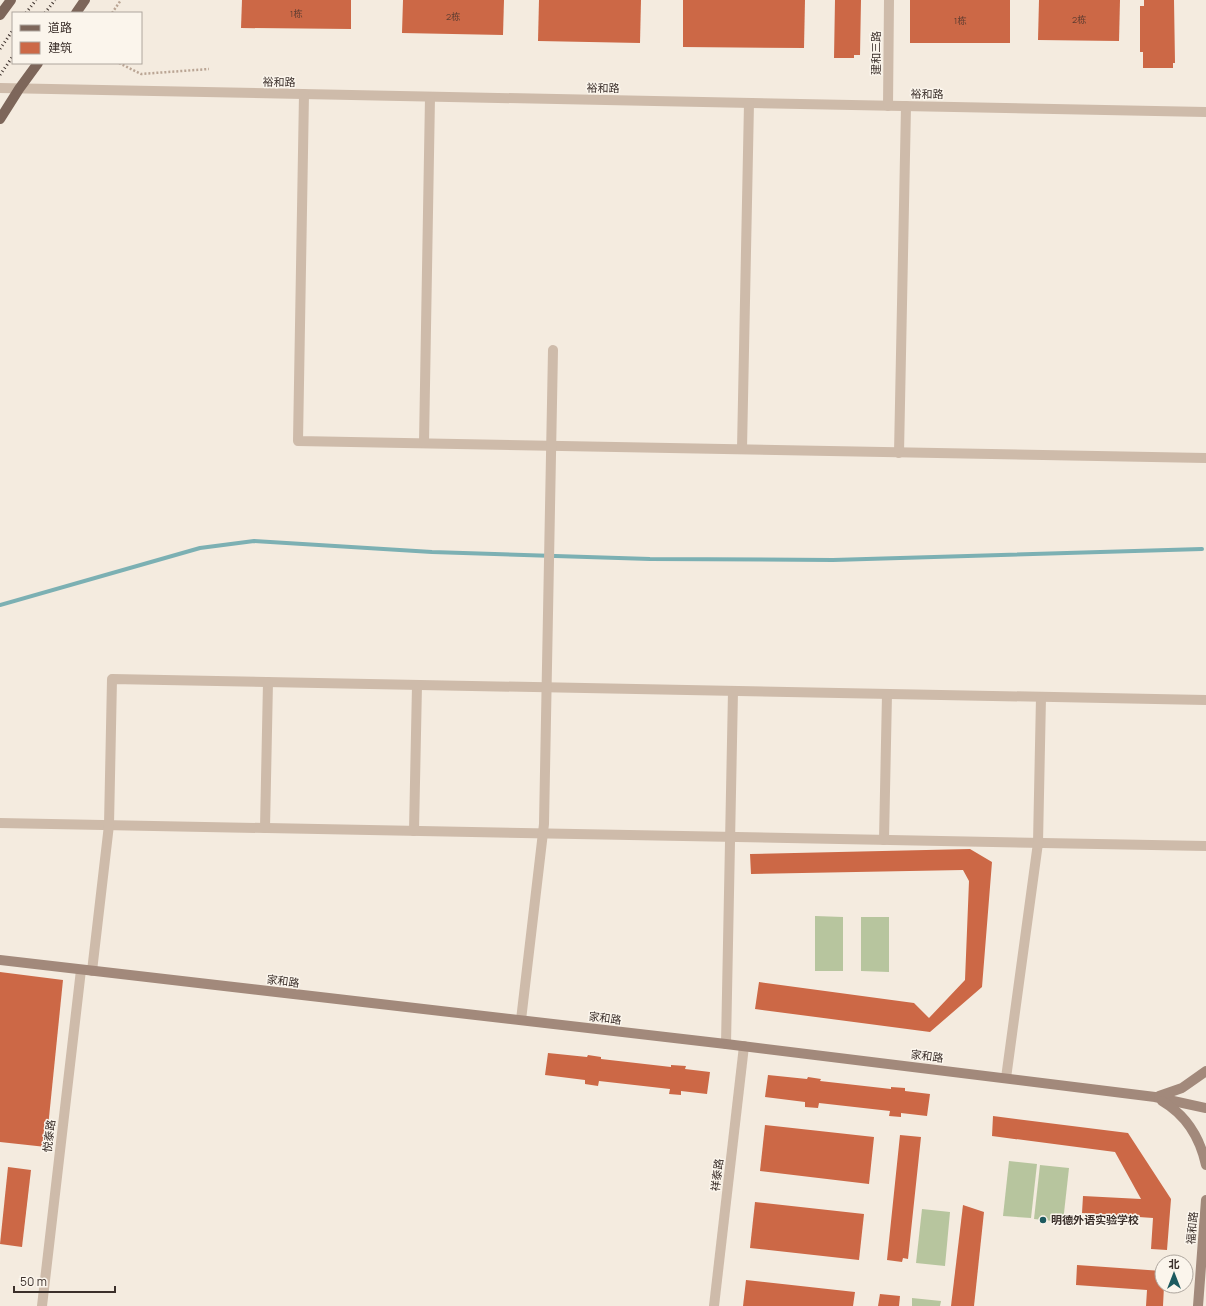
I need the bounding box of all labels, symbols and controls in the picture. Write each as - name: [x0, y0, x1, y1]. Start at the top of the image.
- house number: 1栋: [290, 7, 302, 20]
- house number: 2栋: [446, 10, 460, 23]
- legend: [12, 12, 142, 64]
- house number: 2栋: [1072, 13, 1086, 26]
- house number: 1栋: [954, 14, 966, 27]
- text: 道路: [48, 19, 72, 36]
- street label: 建和三路: [868, 31, 883, 75]
- text: 建筑: [48, 39, 72, 56]
- street label: 裕和路: [262, 74, 296, 89]
- street label: 裕和路: [586, 80, 620, 95]
- street label: 裕和路: [910, 86, 944, 101]
- street label: 家和路: [266, 971, 300, 990]
- street label: 家和路: [588, 1008, 622, 1027]
- street label: 家和路: [910, 1046, 944, 1065]
- street label: 悦泰路: [39, 1119, 58, 1153]
- street label: 祥泰路: [707, 1158, 726, 1192]
- street label: 福和路: [1183, 1211, 1200, 1245]
- place label: 明德外语实验学校: [1051, 1212, 1139, 1227]
- marker: 明德外语实验学校: [1038, 1215, 1048, 1225]
- north arrow: [1154, 1254, 1194, 1294]
- text: 北: [1169, 1256, 1180, 1271]
- scale bar: [14, 1268, 115, 1294]
- text: 50 m: [20, 1273, 47, 1290]

